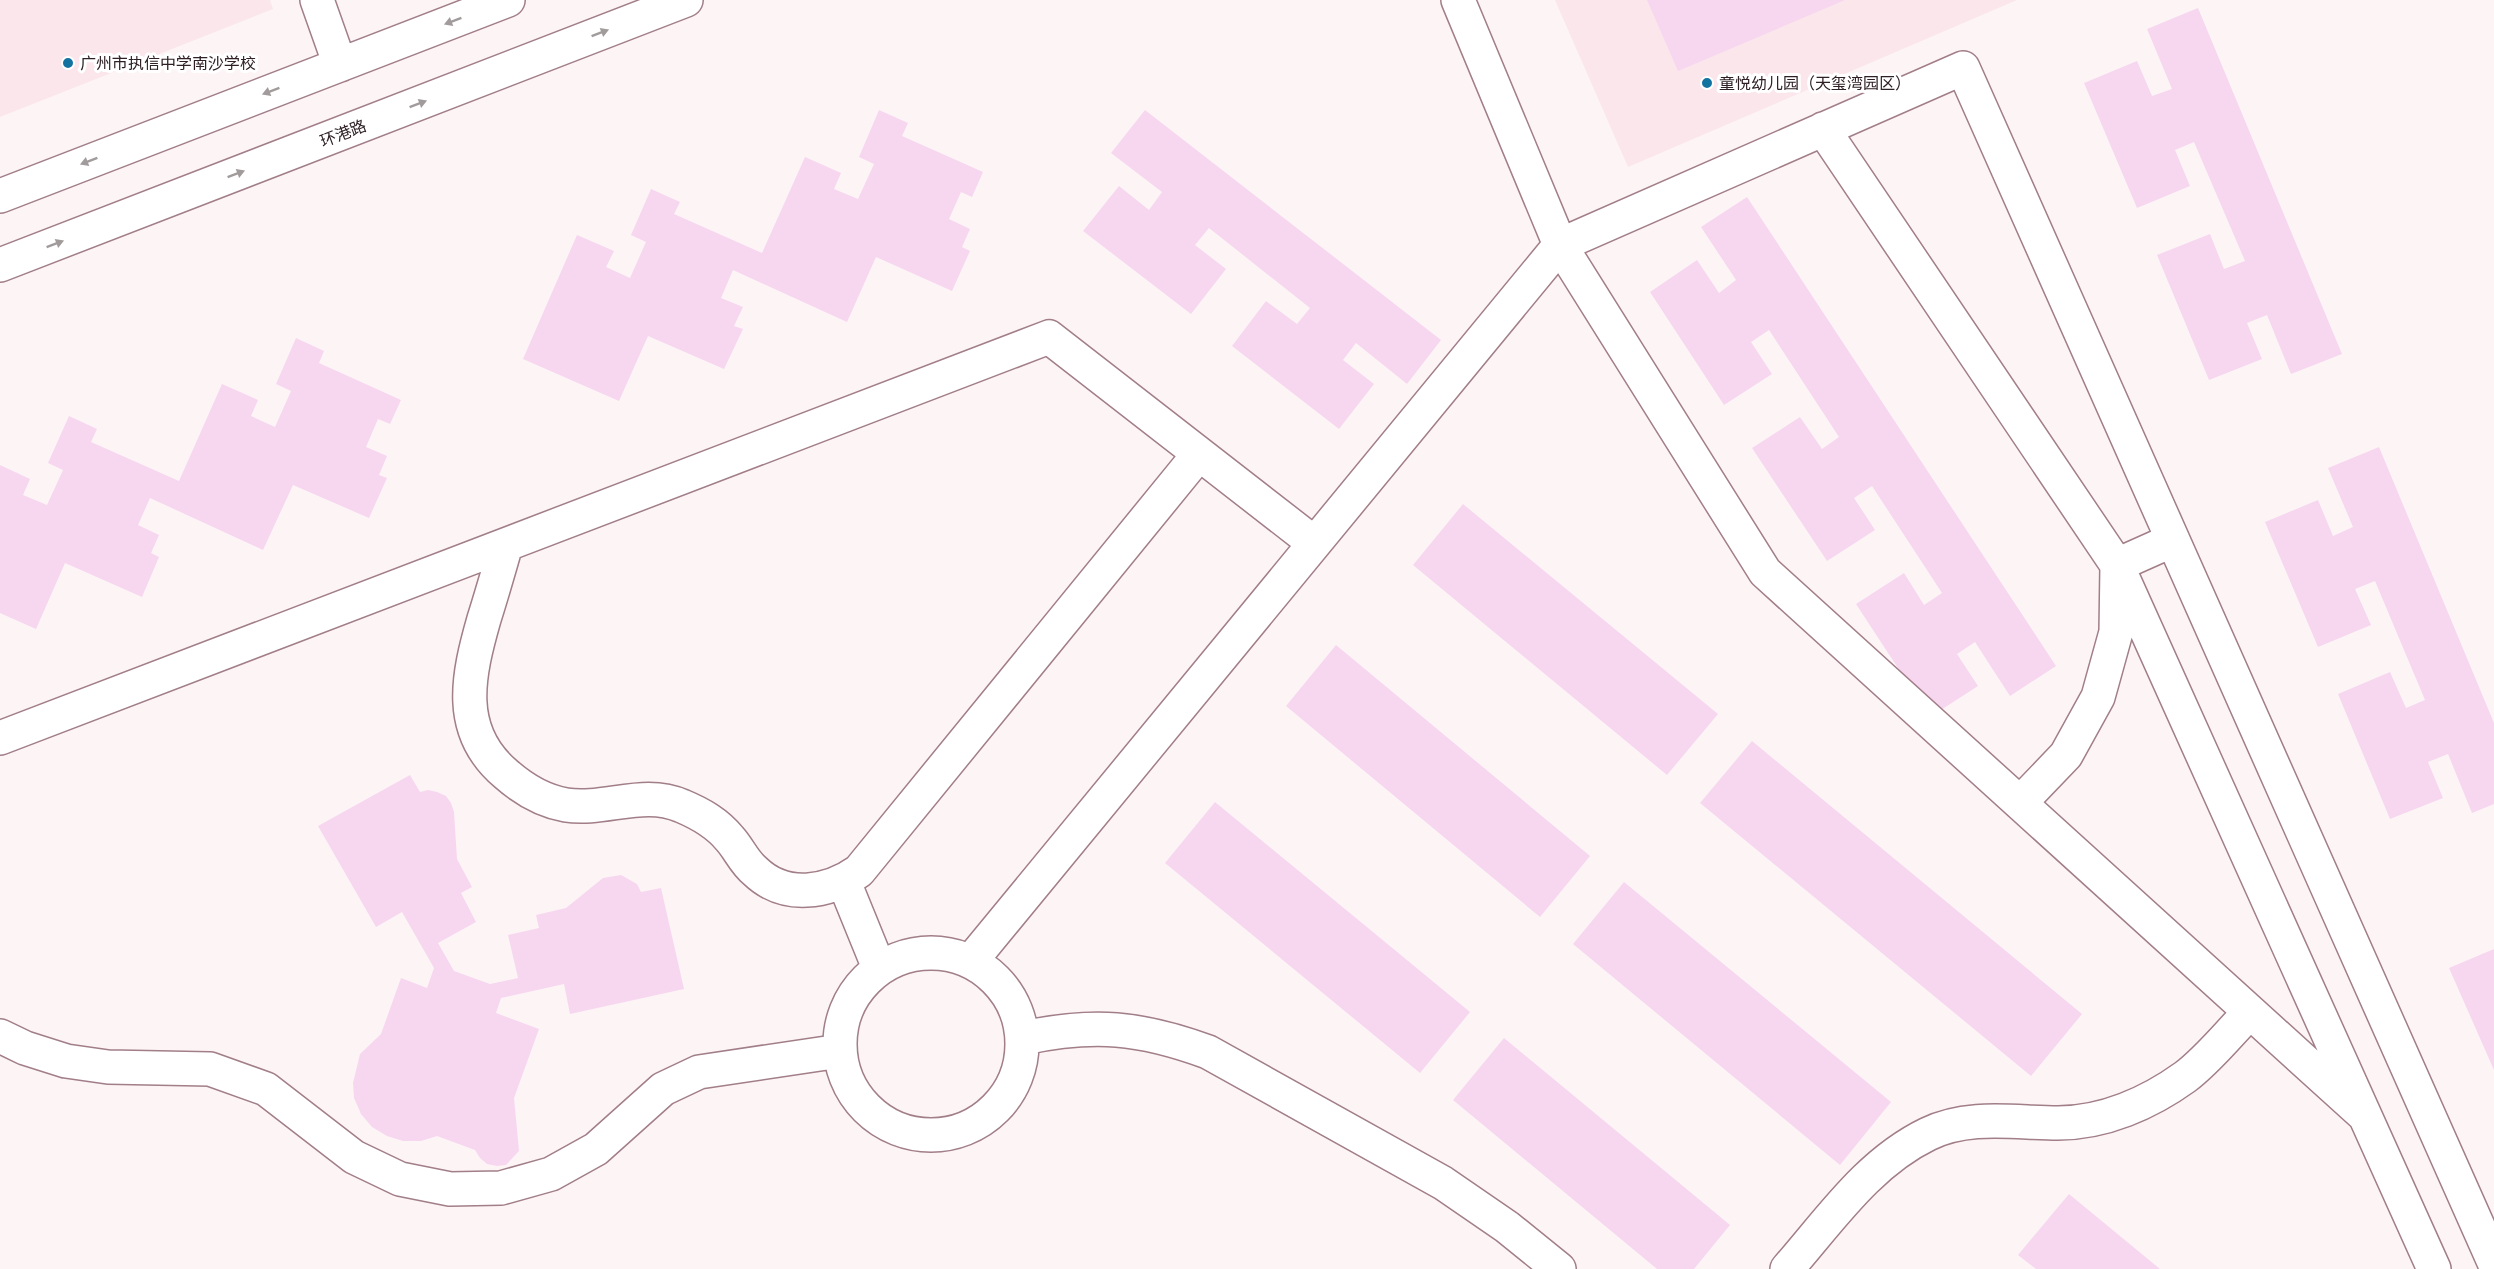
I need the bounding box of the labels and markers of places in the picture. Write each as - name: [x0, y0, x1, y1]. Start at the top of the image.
- place label: 广州市执信中学南沙学校: [80, 54, 256, 72]
- marker: 广州市执信中学南沙学校: [61, 56, 75, 70]
- place label: 童悦幼儿园（天玺湾园区）: [1719, 74, 1911, 92]
- marker: 童悦幼儿园（天玺湾园区）: [1700, 76, 1714, 90]

